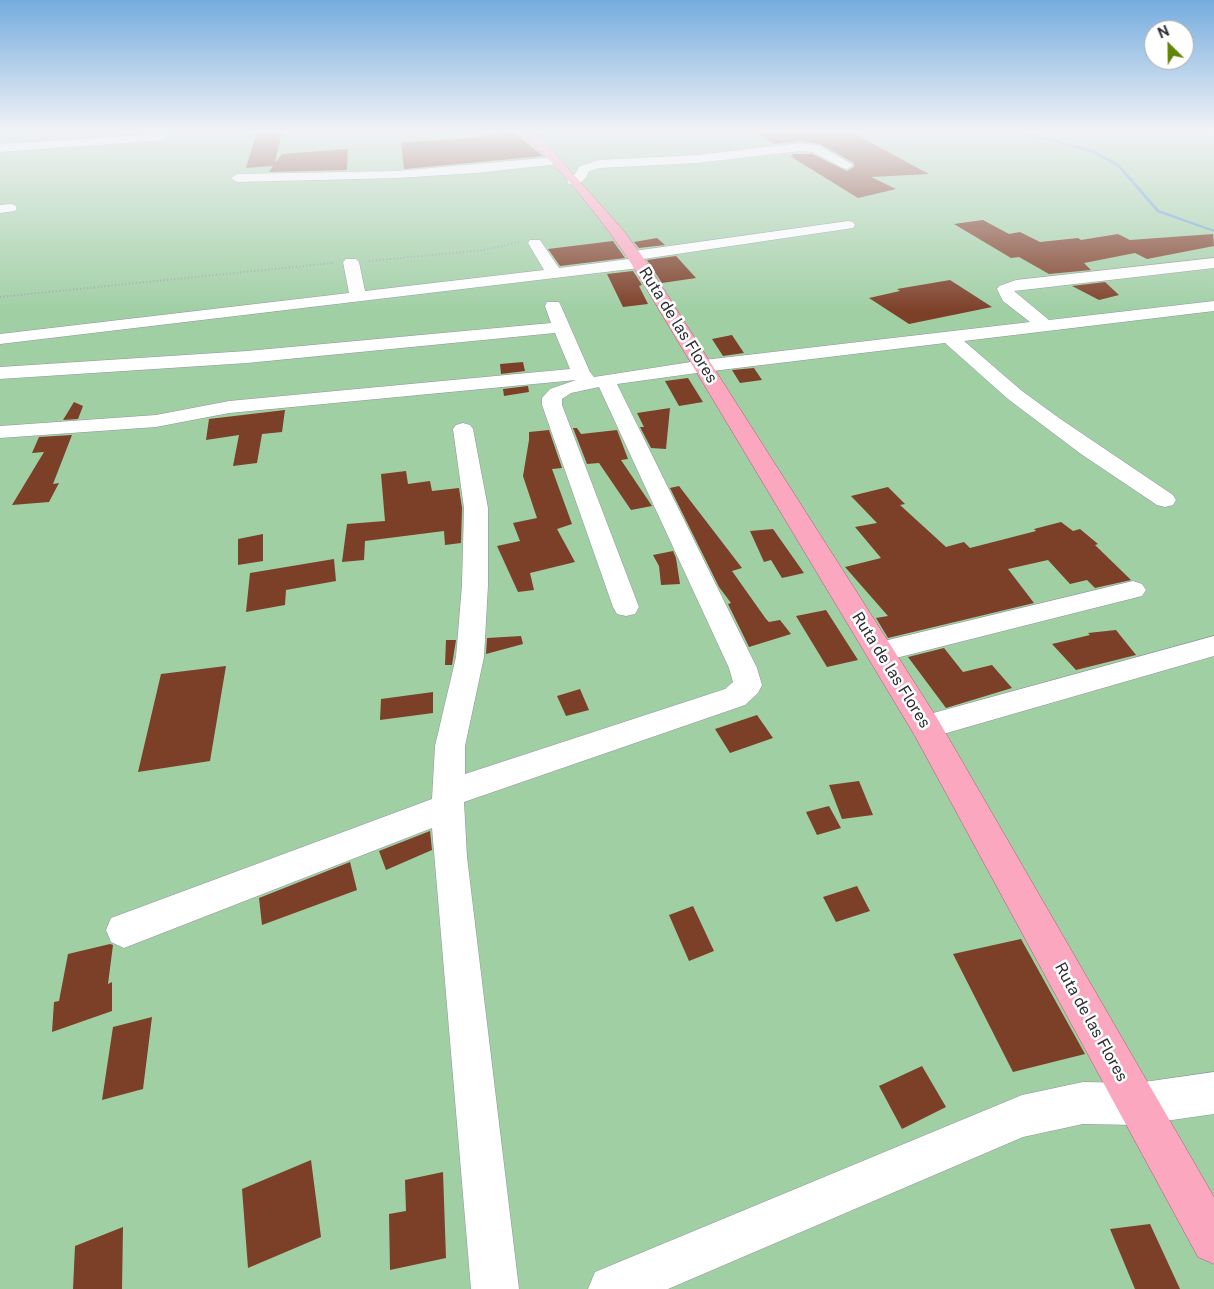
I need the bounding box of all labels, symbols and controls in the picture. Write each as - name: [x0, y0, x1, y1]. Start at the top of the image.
- north arrow: [1144, 20, 1194, 70]
- text: N: [1155, 23, 1172, 42]
- street label: Ruta de las Flores: [635, 263, 721, 387]
- street label: Ruta de las Flores: [848, 608, 934, 732]
- street label: Ruta de las Flores: [1050, 959, 1132, 1085]

